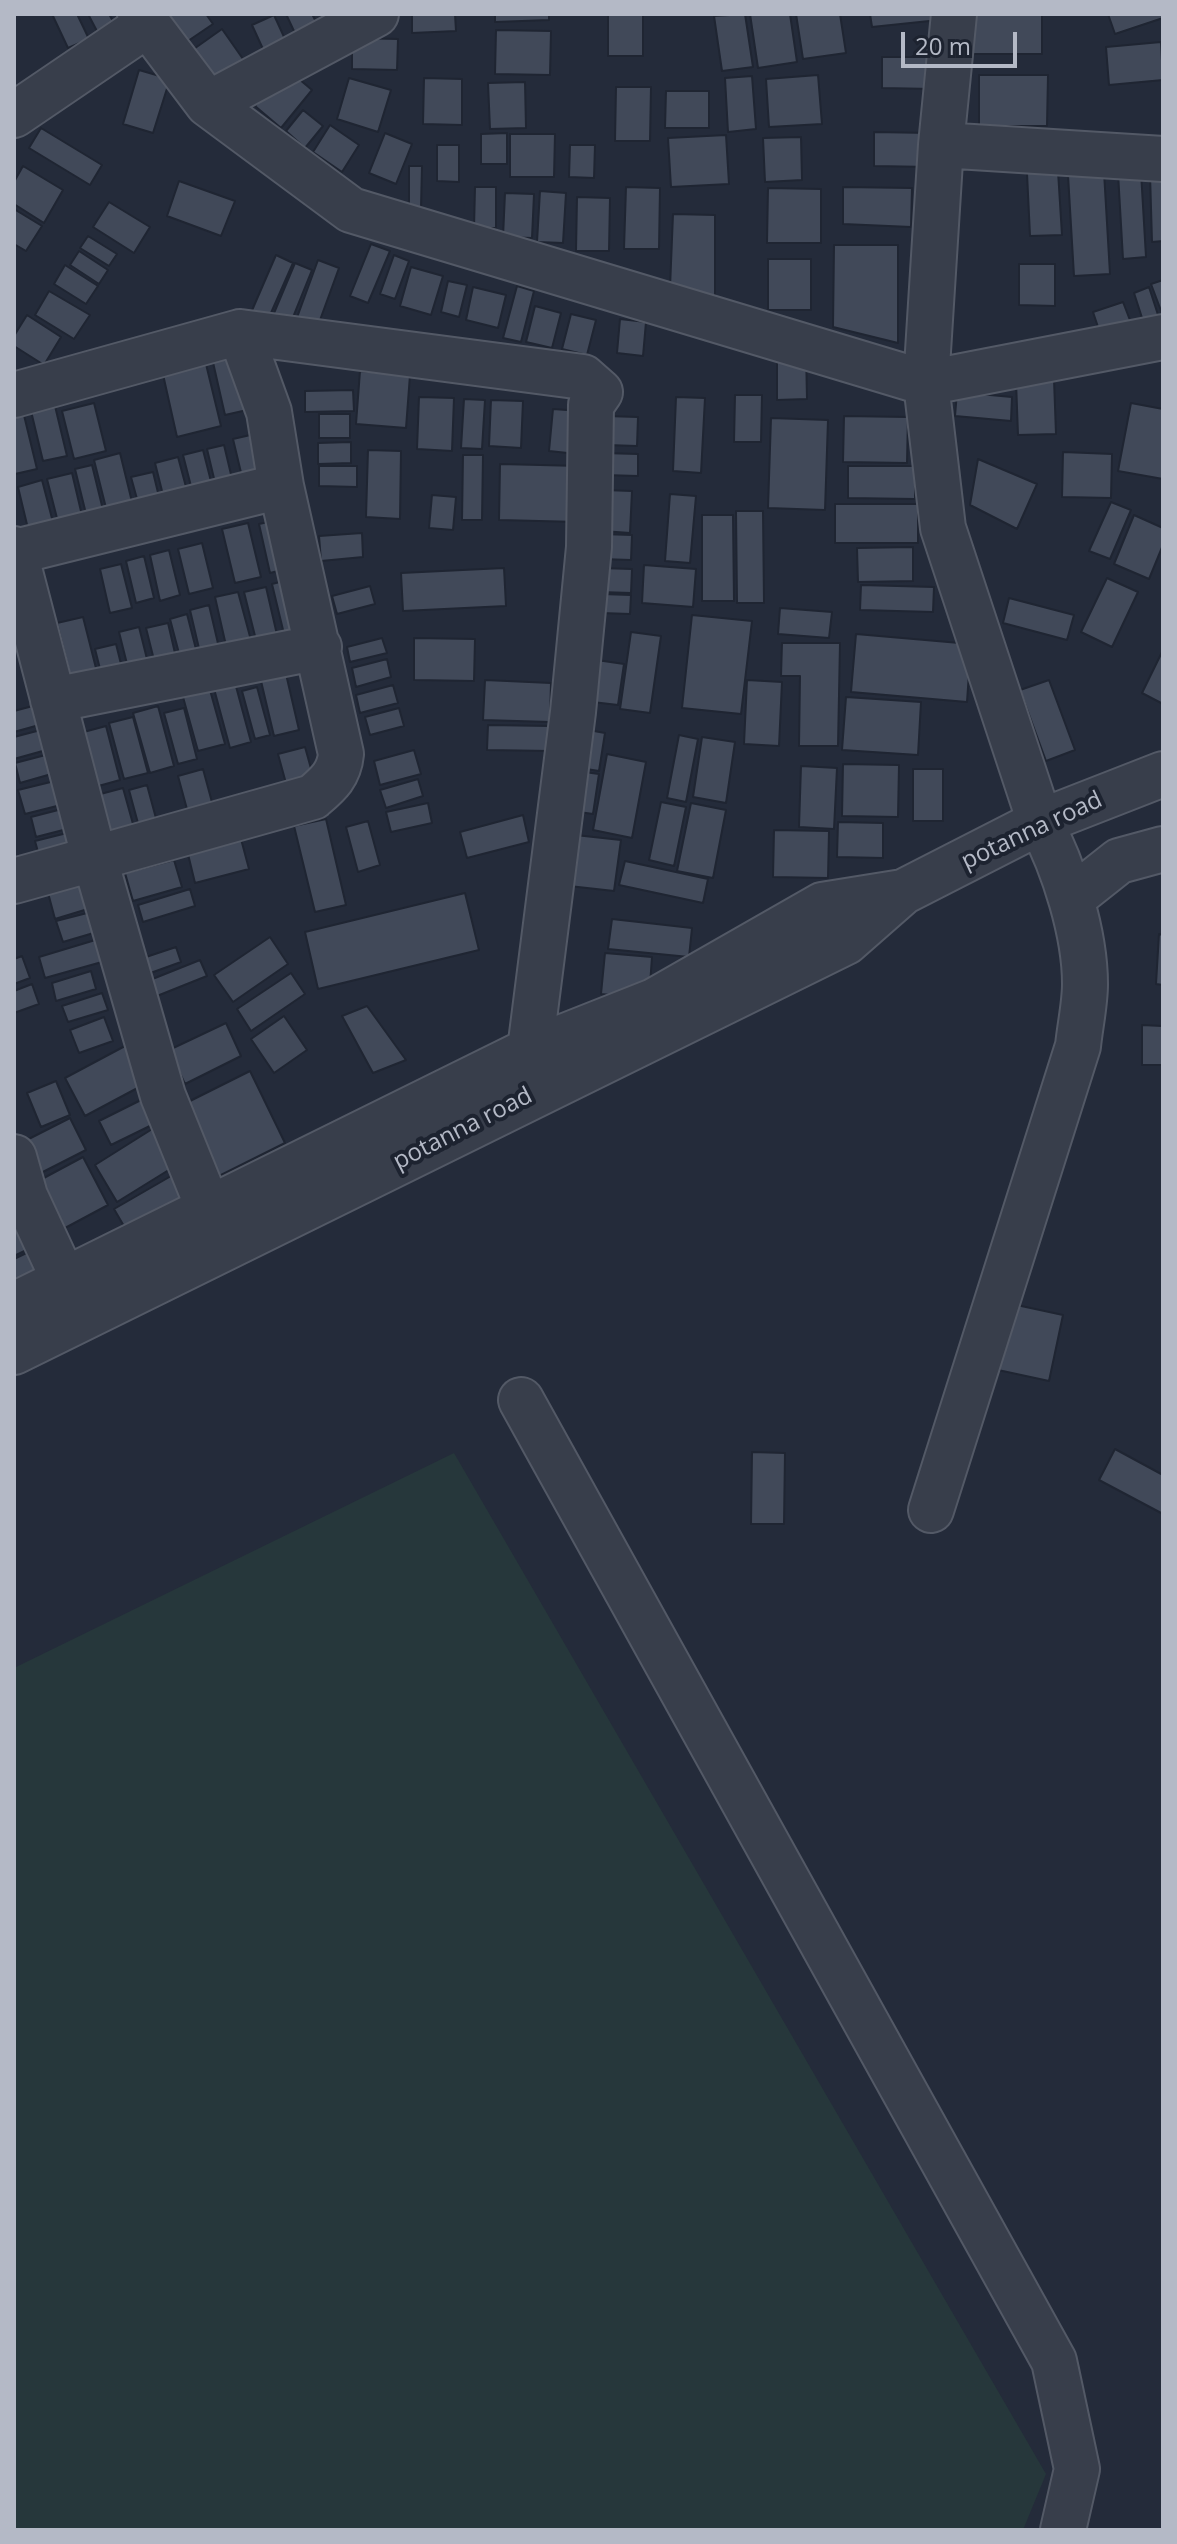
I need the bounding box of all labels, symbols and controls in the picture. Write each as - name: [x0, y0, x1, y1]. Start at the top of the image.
- scale bar: [905, 16, 1021, 66]
- text: 20 m: [915, 29, 971, 62]
- street label: potanna road: [957, 786, 1107, 876]
- street label: potanna road: [389, 1082, 537, 1176]

